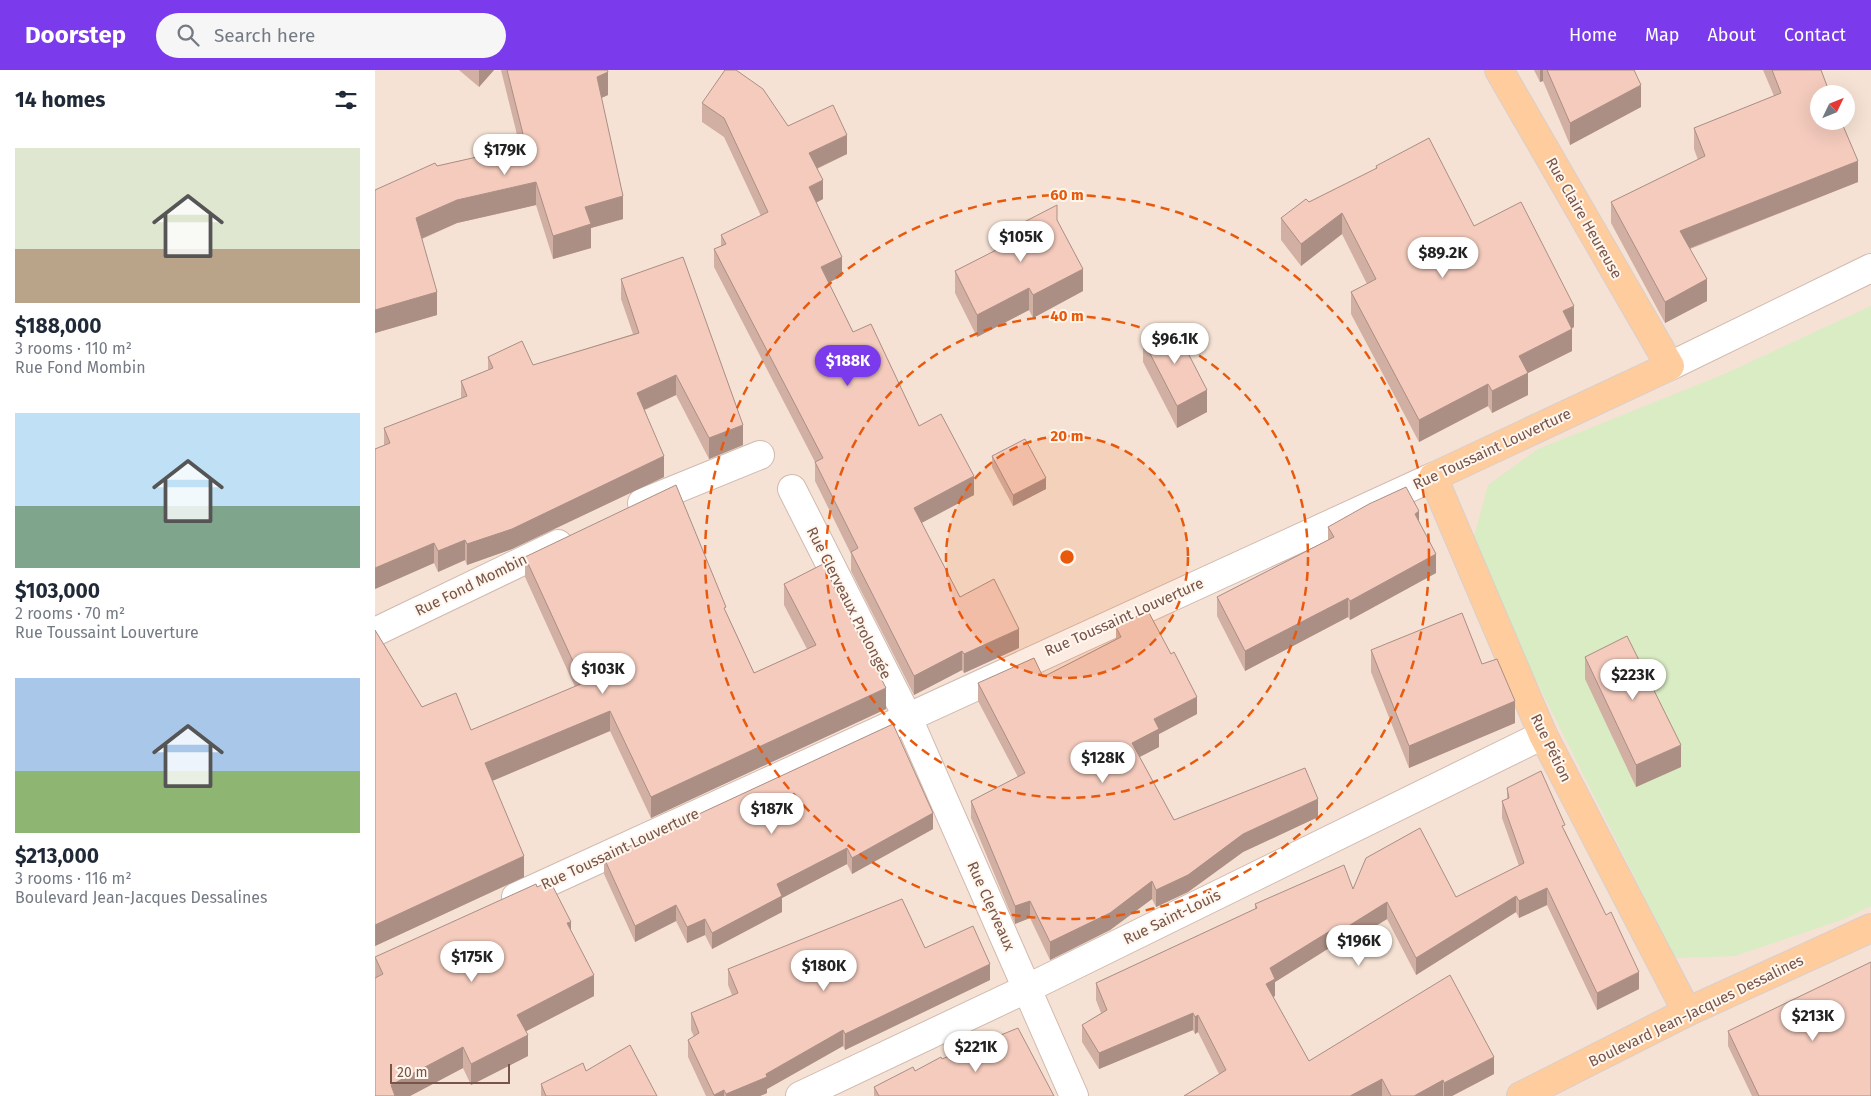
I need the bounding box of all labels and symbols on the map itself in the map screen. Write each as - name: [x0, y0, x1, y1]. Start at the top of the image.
- north arrow: [1810, 85, 1855, 130]
- pin: $179K: [470, 134, 540, 176]
- street label: Rue Claire Heureuse: [1542, 154, 1626, 282]
- text: 60 m: [1050, 186, 1084, 204]
- pin: $105K: [986, 220, 1056, 263]
- pin: $89.2K: [1402, 236, 1484, 279]
- text: 40 m: [1050, 307, 1084, 325]
- pin: $96.1K: [1134, 322, 1216, 365]
- pin: $188K: [813, 344, 883, 387]
- street label: Rue Toussaint Louverture: [1410, 404, 1574, 494]
- text: 20 m: [1051, 427, 1083, 445]
- street label: Rue Clerveaux Prolongée: [803, 524, 895, 682]
- centre of rings: [1058, 548, 1076, 566]
- street label: Rue Fond Mombin: [412, 550, 530, 620]
- street label: Rue Toussaint Louverture: [1042, 574, 1206, 660]
- pin: $103K: [568, 652, 638, 695]
- pin: $223K: [1598, 658, 1668, 701]
- street label: Rue Pétion: [1527, 711, 1575, 785]
- pin: $128K: [1068, 742, 1138, 784]
- pin: $187K: [737, 792, 807, 835]
- street label: Rue Toussaint Louverture: [538, 804, 702, 894]
- street label: Rue Clerveaux: [963, 858, 1019, 954]
- street label: Rue Saint-Louis: [1120, 886, 1224, 948]
- pin: $196K: [1324, 924, 1394, 967]
- pin: $175K: [437, 940, 507, 983]
- pin: $180K: [789, 950, 859, 992]
- street label: Boulevard Jean-Jacques Dessalines: [1586, 951, 1806, 1071]
- pin: $213K: [1778, 1000, 1848, 1042]
- pin: $221K: [941, 1030, 1011, 1073]
- scale bar: [390, 1061, 510, 1084]

